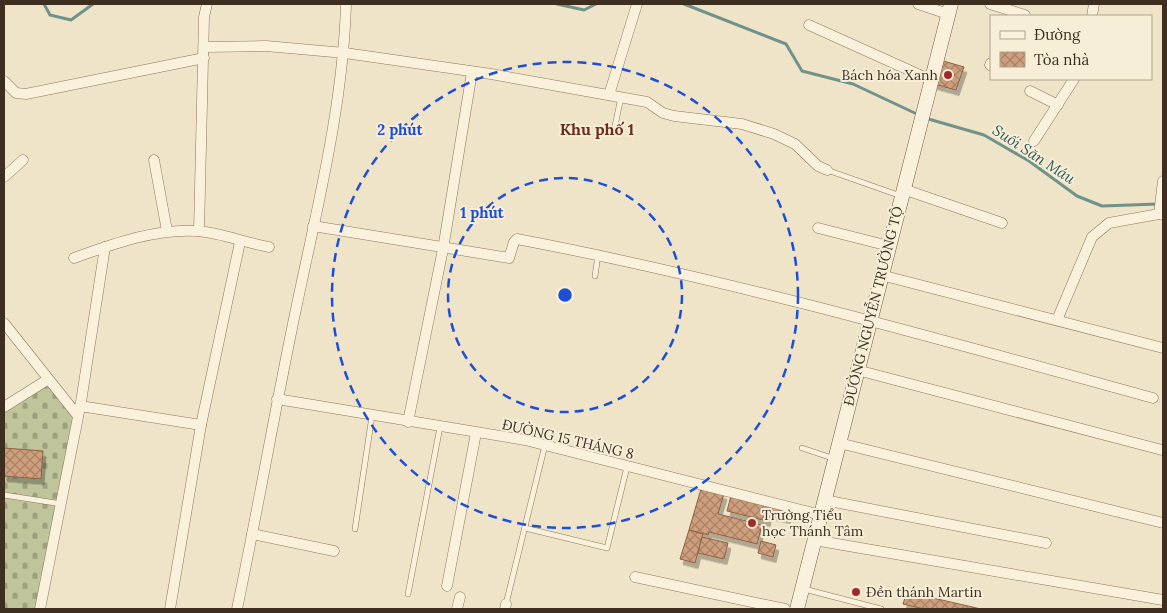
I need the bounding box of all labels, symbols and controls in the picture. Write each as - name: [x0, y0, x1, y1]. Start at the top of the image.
- legend: [990, 15, 1152, 80]
- text: Đường: [1034, 25, 1081, 44]
- text: Tòa nhà: [1034, 50, 1089, 69]
- place label: Bách hóa Xanh: [842, 66, 938, 84]
- marker: Bách hóa Xanh: [942, 69, 954, 81]
- district label: Khu phố 1: [560, 119, 634, 139]
- text: 2 phút: [377, 120, 424, 139]
- water label: Suối Săn Máu: [989, 120, 1079, 188]
- text: 1 phút: [460, 203, 505, 222]
- street label: ĐƯỜNG NGUYỄN TRƯỜNG TỘ: [839, 204, 907, 408]
- centre of rings: [556, 286, 574, 304]
- street label: ĐƯỜNG 15 THÁNG 8: [500, 415, 636, 463]
- place label: Trường Tiểu học Thánh Tâm: [762, 506, 864, 540]
- marker: Trường Tiểu học Thánh Tâm: [746, 517, 758, 529]
- place label: Đền thánh Martin: [866, 583, 982, 601]
- marker: Đền thánh Martin: [850, 586, 862, 598]

